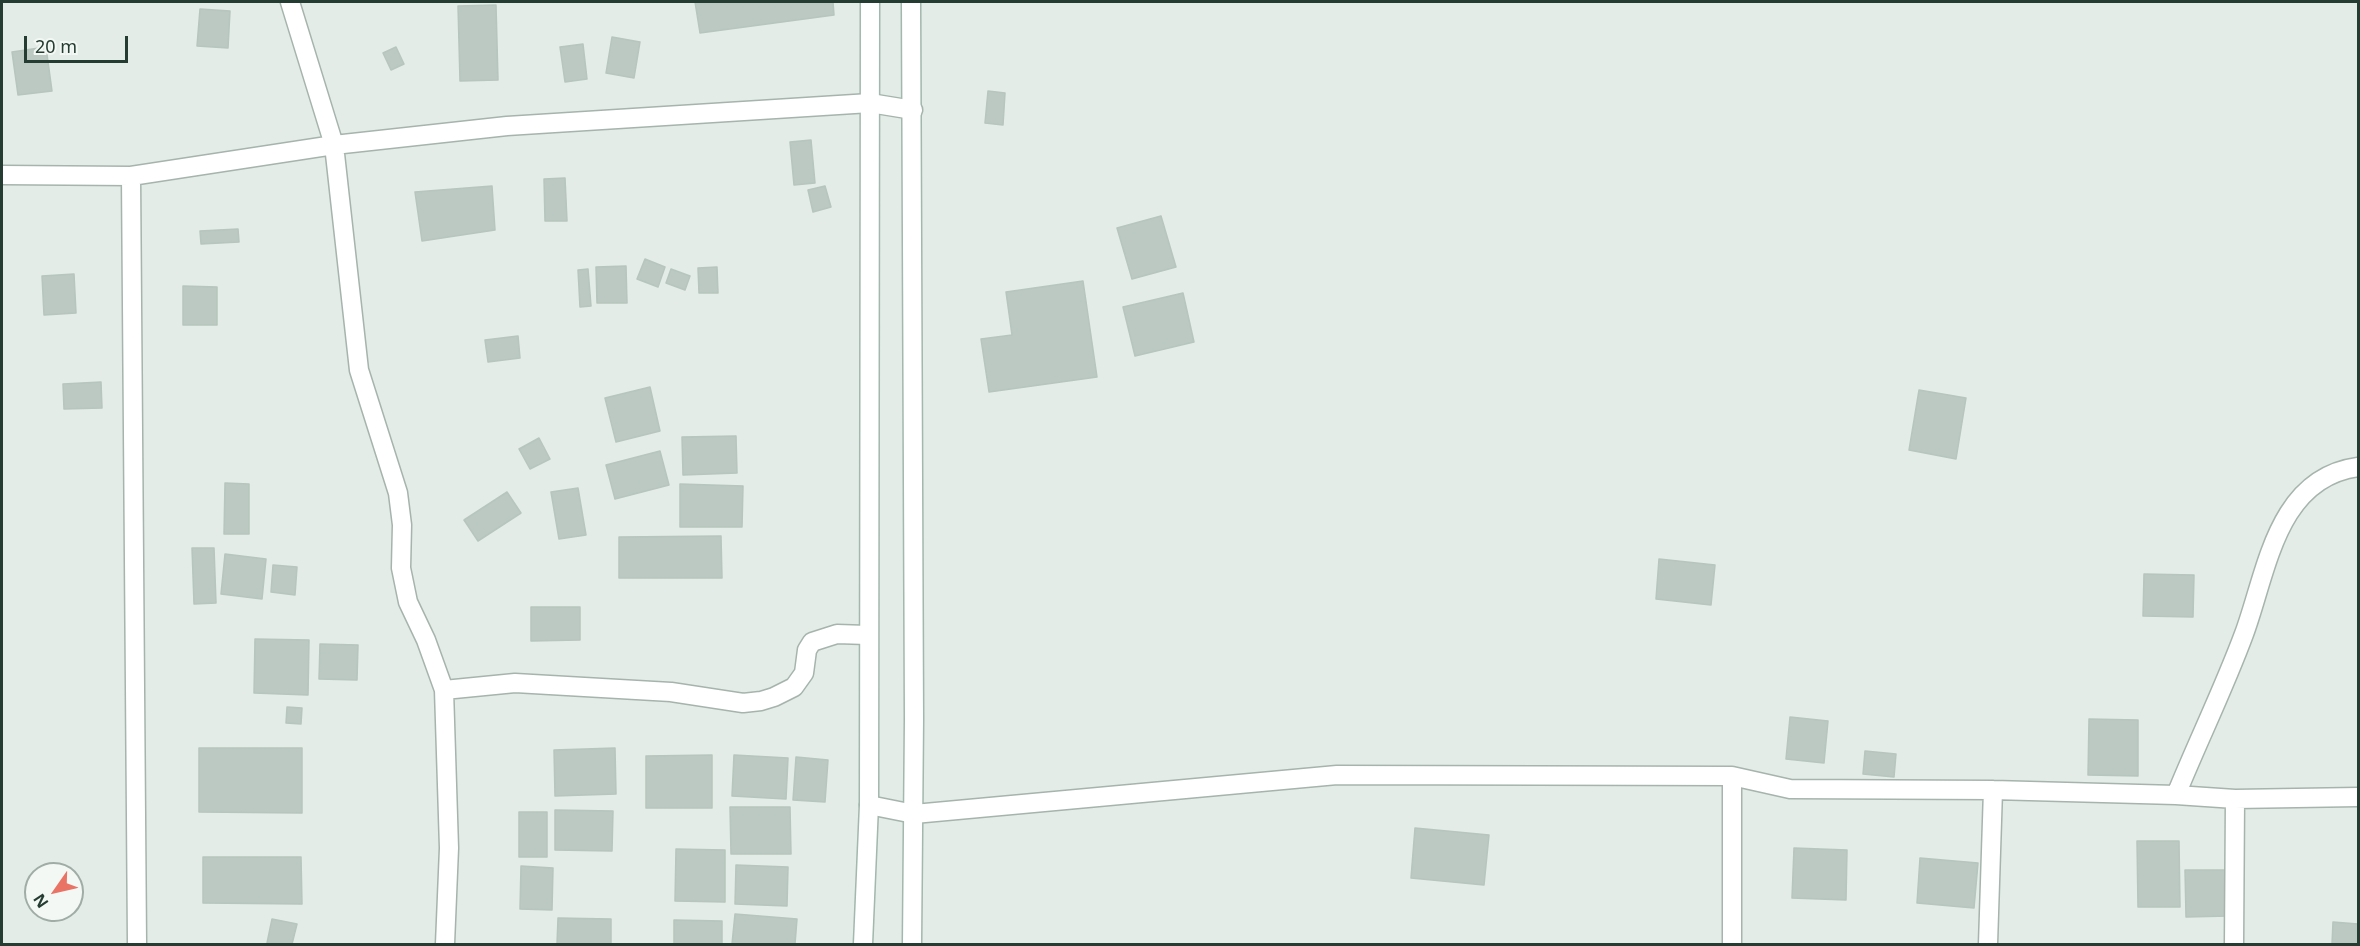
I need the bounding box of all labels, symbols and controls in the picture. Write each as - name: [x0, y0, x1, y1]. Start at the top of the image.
- scale bar: [27, 24, 130, 62]
- text: 20 m: [35, 34, 77, 58]
- north arrow: [24, 862, 84, 922]
- text: N: [28, 889, 53, 912]

